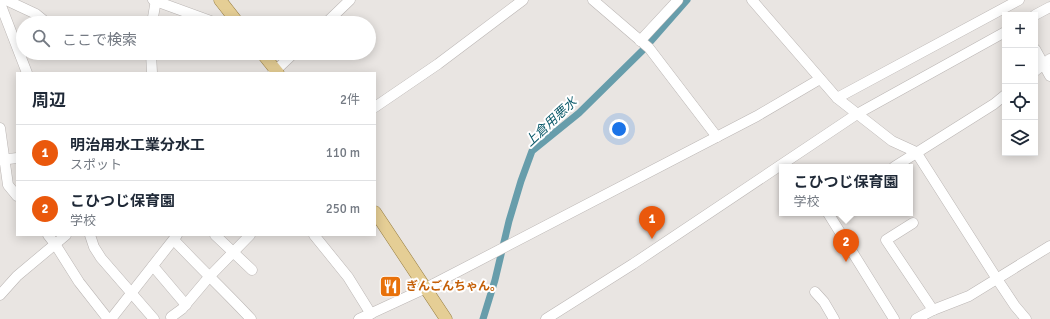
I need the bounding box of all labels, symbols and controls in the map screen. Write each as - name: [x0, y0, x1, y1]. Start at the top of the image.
- map controls: [1002, 12, 1038, 156]
- button: +: [1002, 12, 1038, 48]
- search box: [16, 16, 376, 60]
- icon: search: [30, 27, 52, 49]
- text: ここで検索: [62, 31, 137, 49]
- button: −: [1002, 48, 1038, 84]
- button: locate: [1002, 84, 1038, 120]
- text: 周辺: [32, 90, 66, 111]
- text: 2件: [340, 92, 360, 108]
- water label: 上倉用悪水: [522, 93, 582, 150]
- your location: [609, 119, 629, 139]
- button: layers: [1002, 120, 1038, 156]
- text: 明治用水工業分水工: [70, 136, 205, 154]
- text: 1: [41, 145, 49, 161]
- text: 110 m: [326, 145, 360, 161]
- text: スポット: [70, 157, 122, 173]
- popup: [779, 164, 913, 216]
- text: こひつじ保育園: [793, 173, 899, 191]
- text: こひつじ保育園: [70, 192, 175, 210]
- text: 学校: [793, 194, 820, 210]
- text: 2: [41, 201, 49, 217]
- text: 250 m: [326, 201, 360, 217]
- pin: 1: [639, 206, 665, 239]
- text: 学校: [70, 213, 96, 229]
- pin: 2: [833, 229, 859, 262]
- restaurant icon: ぎんごんちゃん。: [377, 273, 403, 299]
- place label: ぎんごんちゃん。: [406, 279, 502, 294]

